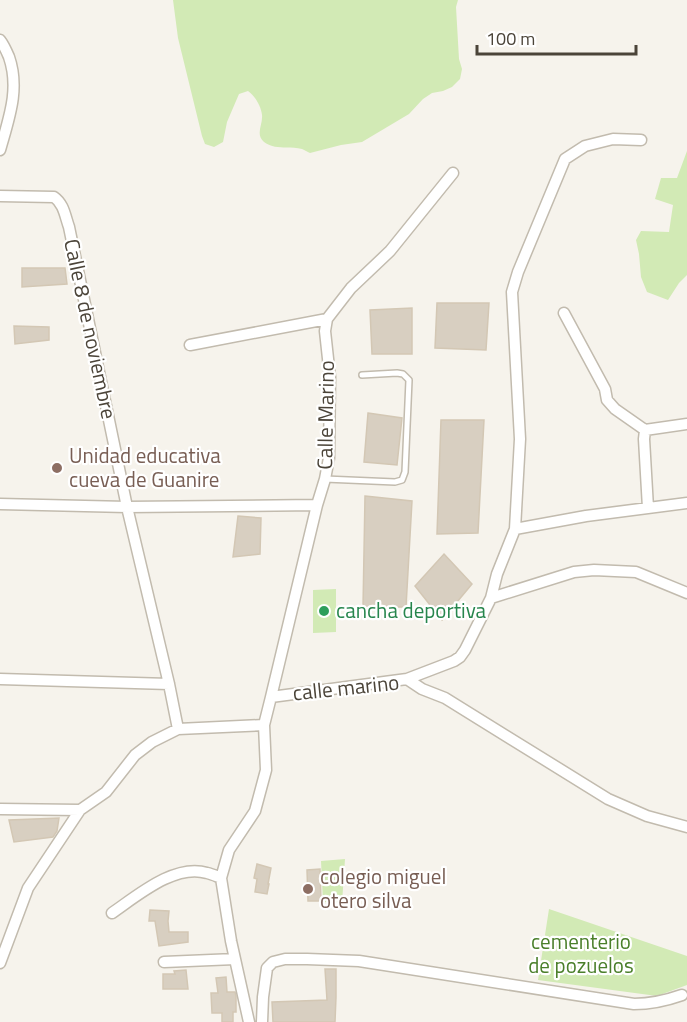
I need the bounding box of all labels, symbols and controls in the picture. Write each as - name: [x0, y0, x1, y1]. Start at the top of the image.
- scale bar: [477, 18, 636, 56]
- text: 100 m: [486, 25, 535, 52]
- street label: Calle 8 de noviembre: [56, 236, 126, 422]
- street label: Calle Marino: [308, 360, 342, 470]
- place label: Unidad educativa cueva de Guanire: [69, 439, 221, 495]
- marker: Unidad educativa cueva de Guanire: [50, 461, 64, 475]
- place label: cancha deportiva: [336, 594, 487, 626]
- marker: cancha deportiva: [317, 604, 331, 618]
- street label: calle marino: [291, 666, 401, 709]
- place label: colegio miguel otero silva: [320, 860, 446, 916]
- marker: colegio miguel otero silva: [301, 882, 315, 896]
- park label: cementerio de pozuelos: [528, 925, 634, 981]

